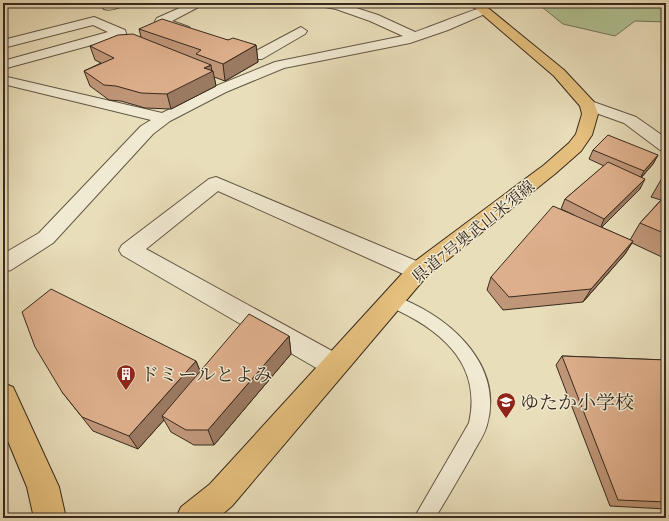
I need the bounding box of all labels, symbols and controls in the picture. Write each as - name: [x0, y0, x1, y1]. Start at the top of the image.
- street label: 県道7号奥武山米須線: [408, 175, 539, 287]
- place label: ドミールとよみ: [140, 362, 273, 387]
- building icon: ドミールとよみ: [115, 363, 137, 391]
- place label: ゆたか小学校: [520, 390, 634, 415]
- school or university icon: ゆたか小学校: [495, 391, 517, 419]

